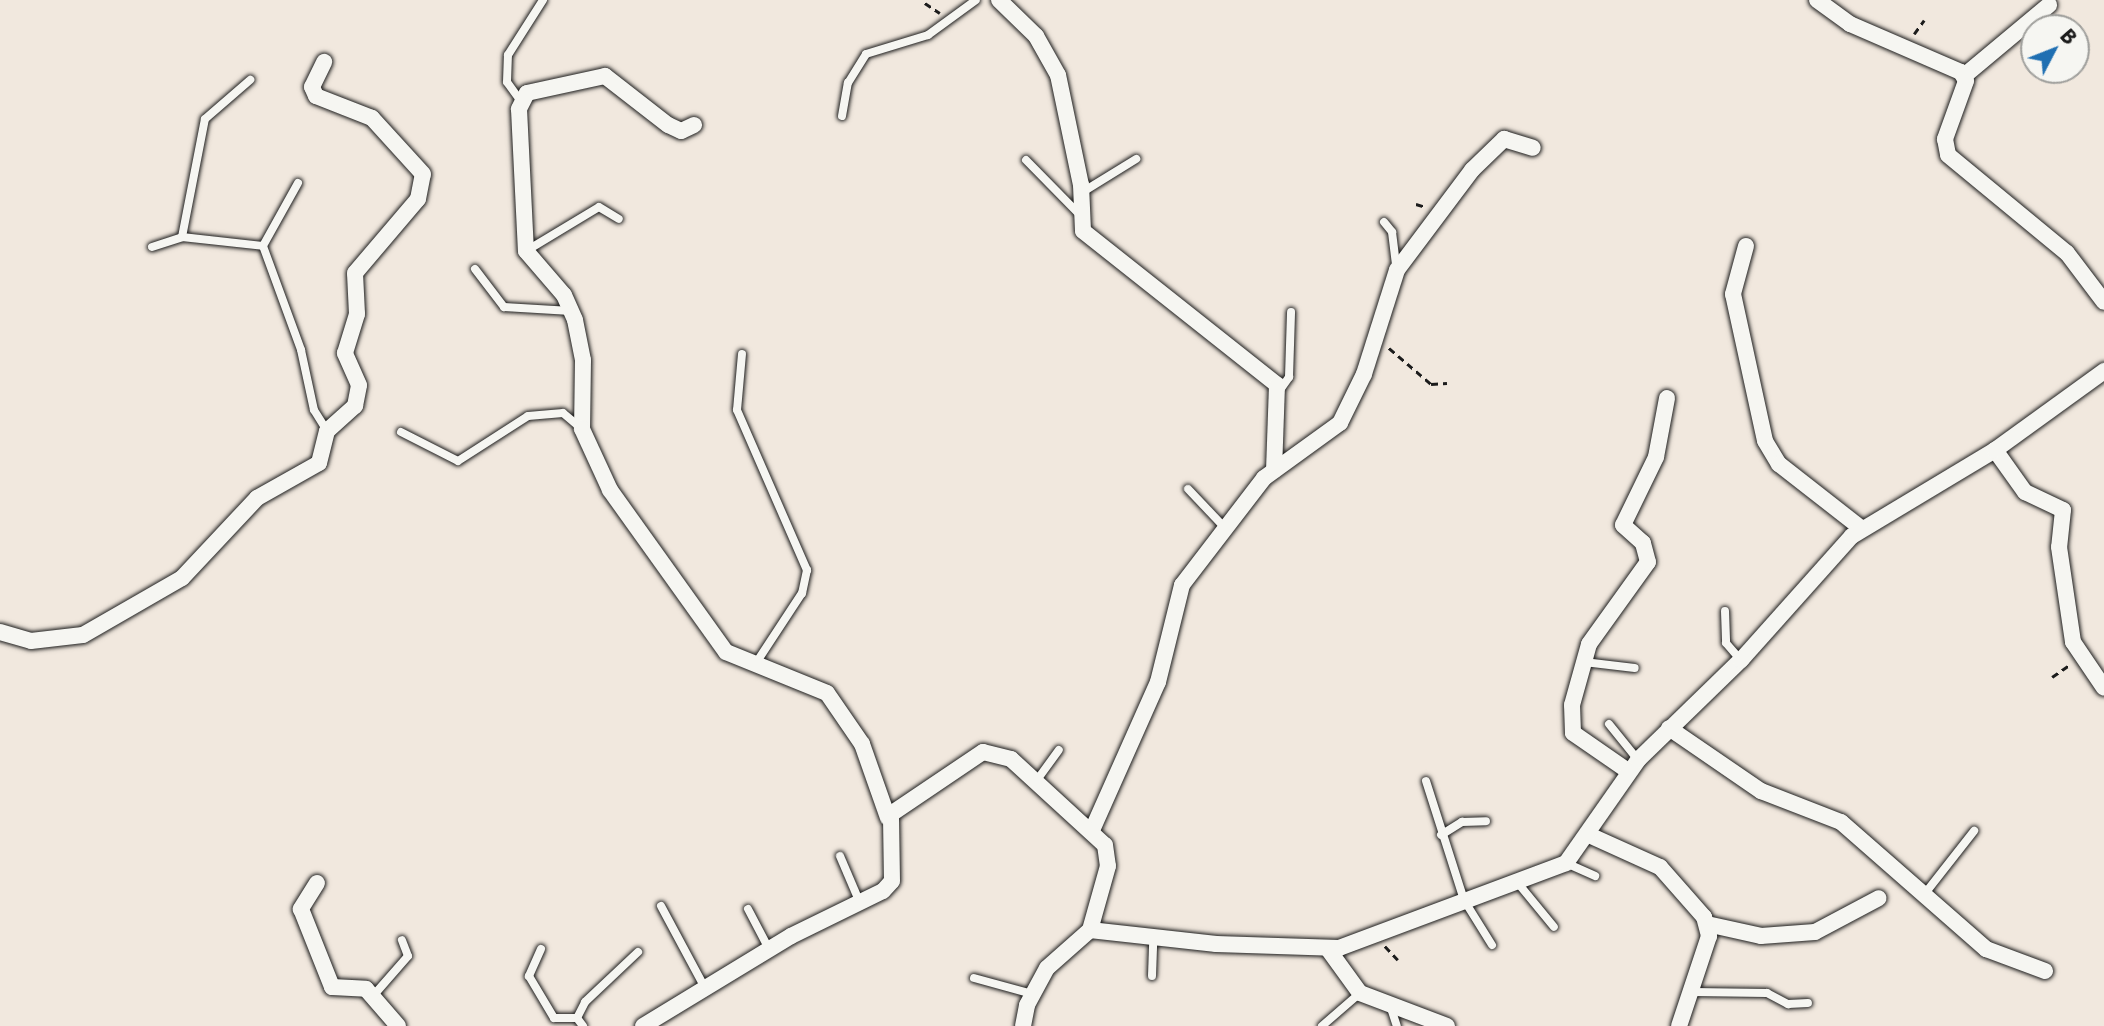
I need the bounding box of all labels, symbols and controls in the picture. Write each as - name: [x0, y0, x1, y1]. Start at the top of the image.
- north arrow: [2020, 14, 2090, 84]
- text: B: [2054, 22, 2084, 50]

